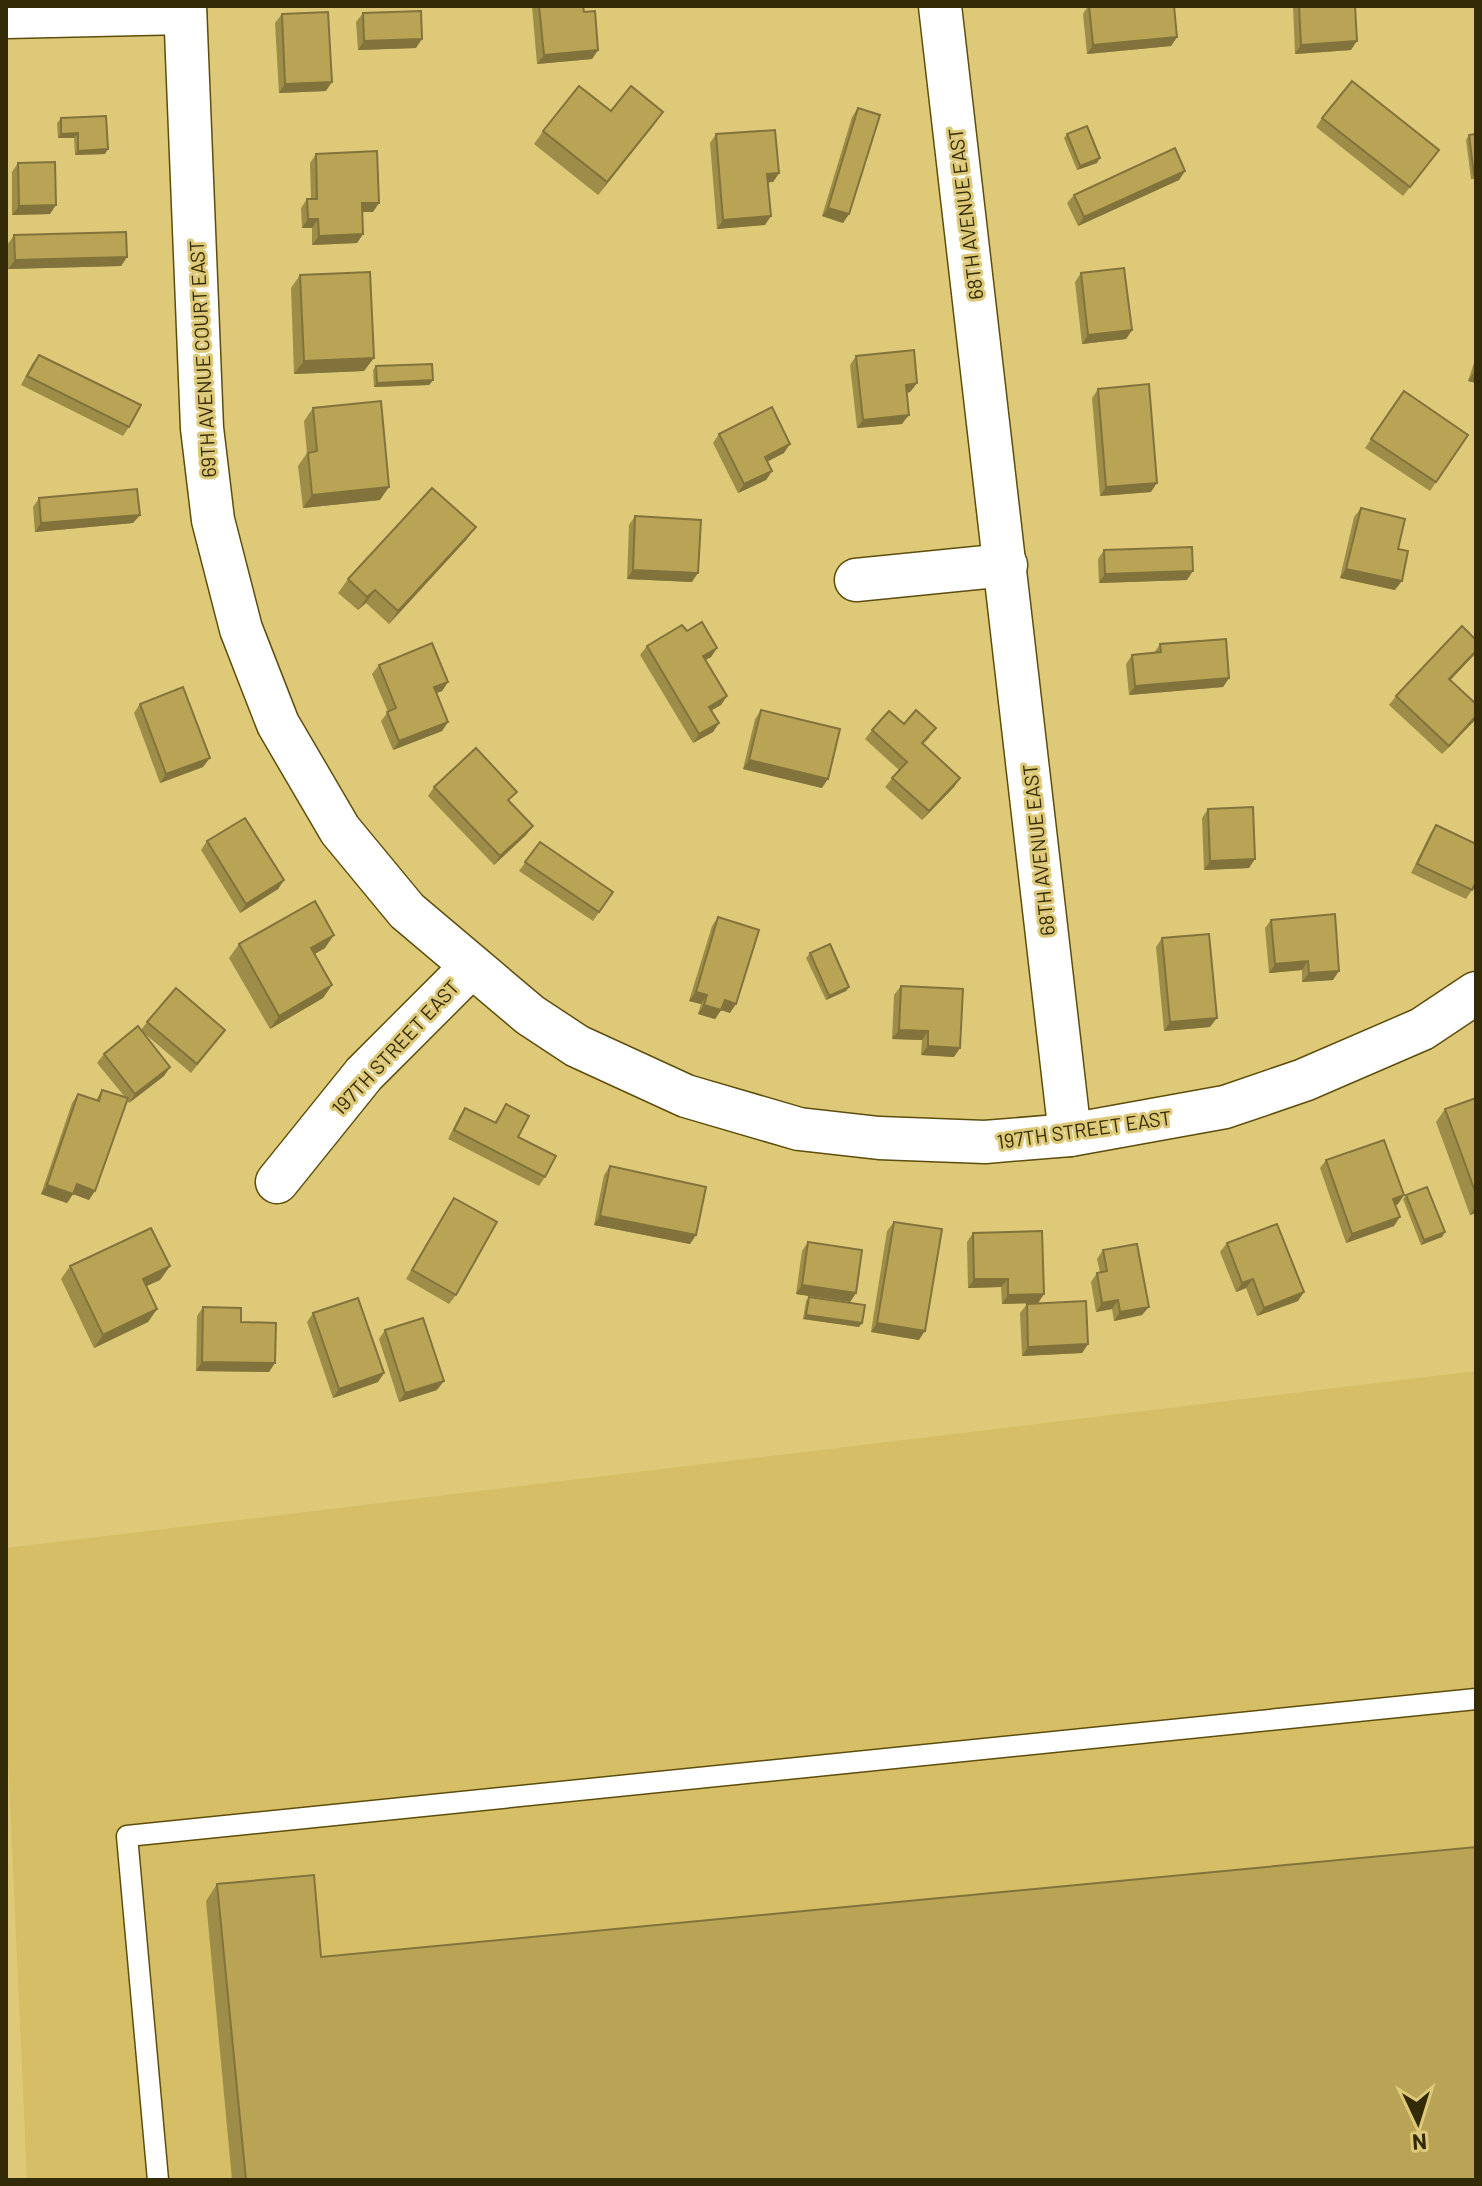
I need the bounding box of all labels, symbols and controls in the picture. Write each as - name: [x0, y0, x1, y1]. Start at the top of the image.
- street label: 68TH AVENUE EAST: [943, 127, 987, 301]
- street label: 69TH AVENUE COURT EAST: [184, 240, 220, 478]
- street label: 68TH AVENUE EAST: [1017, 763, 1059, 937]
- street label: 197TH STREET EAST: [326, 974, 464, 1120]
- street label: 197TH STREET EAST: [995, 1105, 1173, 1153]
- north arrow: [1378, 2082, 1458, 2162]
- text: N: [1411, 2129, 1428, 2156]

